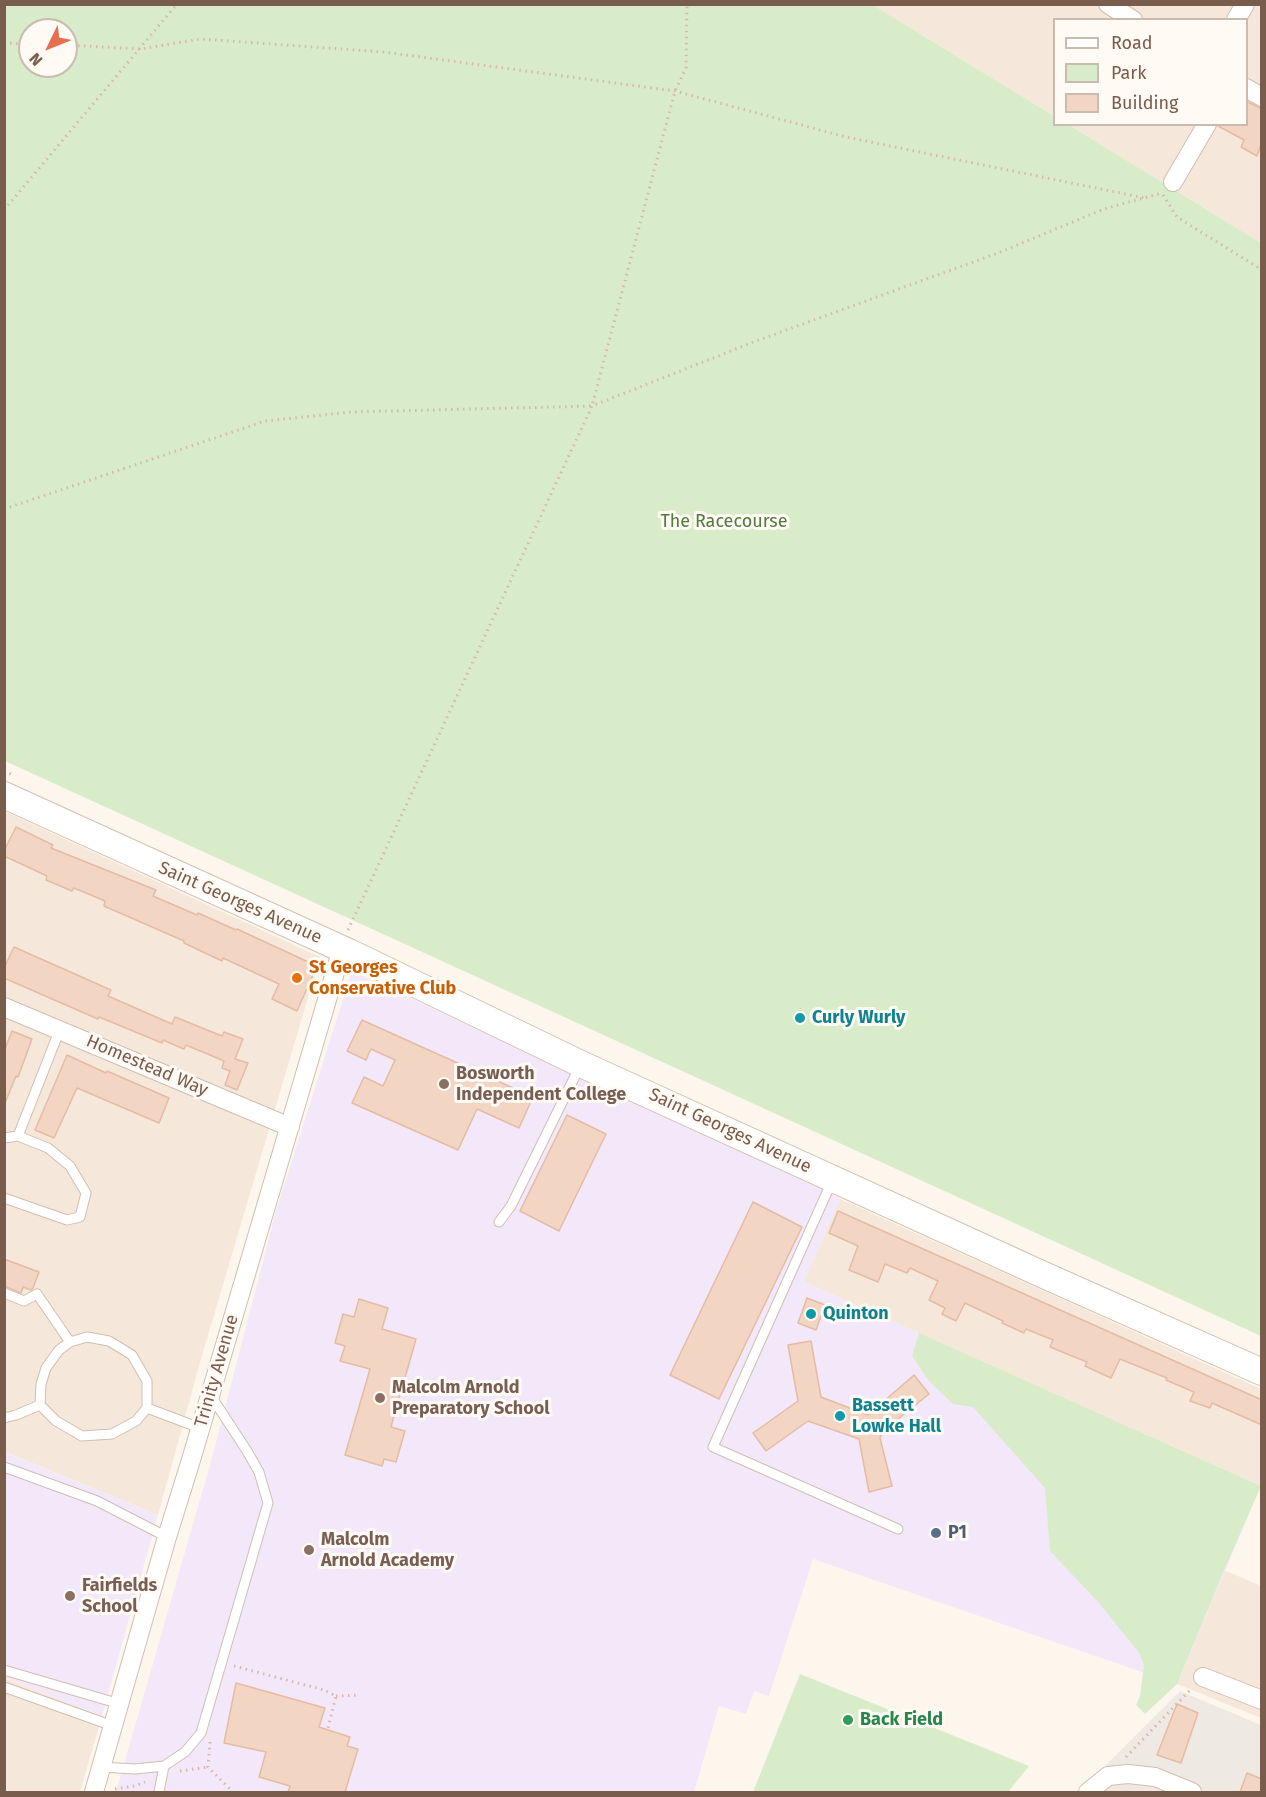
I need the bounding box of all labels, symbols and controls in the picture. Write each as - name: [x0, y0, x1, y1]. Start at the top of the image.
- north arrow: [18, 18, 78, 78]
- legend: [1053, 18, 1248, 126]
- text: Road: [1111, 32, 1153, 54]
- text: N: [25, 49, 47, 70]
- text: Park: [1111, 62, 1146, 84]
- text: Building: [1111, 92, 1178, 114]
- park label: The Racecourse: [660, 511, 788, 533]
- street label: Saint Georges Avenue: [155, 857, 325, 949]
- place label: St Georges Conservative Club: [309, 957, 456, 1000]
- marker: St Georges Conservative Club: [290, 971, 304, 985]
- place label: Curly Wurly: [812, 1007, 905, 1029]
- marker: Curly Wurly: [793, 1011, 807, 1025]
- street label: Homestead Way: [83, 1031, 211, 1101]
- place label: Bosworth Independent College: [456, 1063, 626, 1106]
- marker: Bosworth Independent College: [437, 1077, 451, 1091]
- street label: Saint Georges Avenue: [645, 1084, 815, 1178]
- place label: Quinton: [823, 1303, 889, 1325]
- marker: Quinton: [804, 1307, 818, 1321]
- street label: Trinity Avenue: [191, 1312, 243, 1430]
- place label: Malcolm Arnold Preparatory School: [392, 1377, 550, 1420]
- marker: Malcolm Arnold Preparatory School: [373, 1391, 387, 1405]
- place label: Bassett Lowke Hall: [852, 1395, 941, 1438]
- marker: Bassett Lowke Hall: [833, 1409, 847, 1423]
- place label: P1: [948, 1522, 967, 1544]
- marker: P1: [929, 1526, 943, 1540]
- place label: Malcolm Arnold Academy: [321, 1529, 454, 1572]
- marker: Malcolm Arnold Academy: [302, 1543, 316, 1557]
- place label: Fairfields School: [82, 1575, 157, 1618]
- marker: Fairfields School: [63, 1589, 77, 1603]
- place label: Back Field: [860, 1709, 943, 1731]
- marker: Back Field: [841, 1713, 855, 1727]

